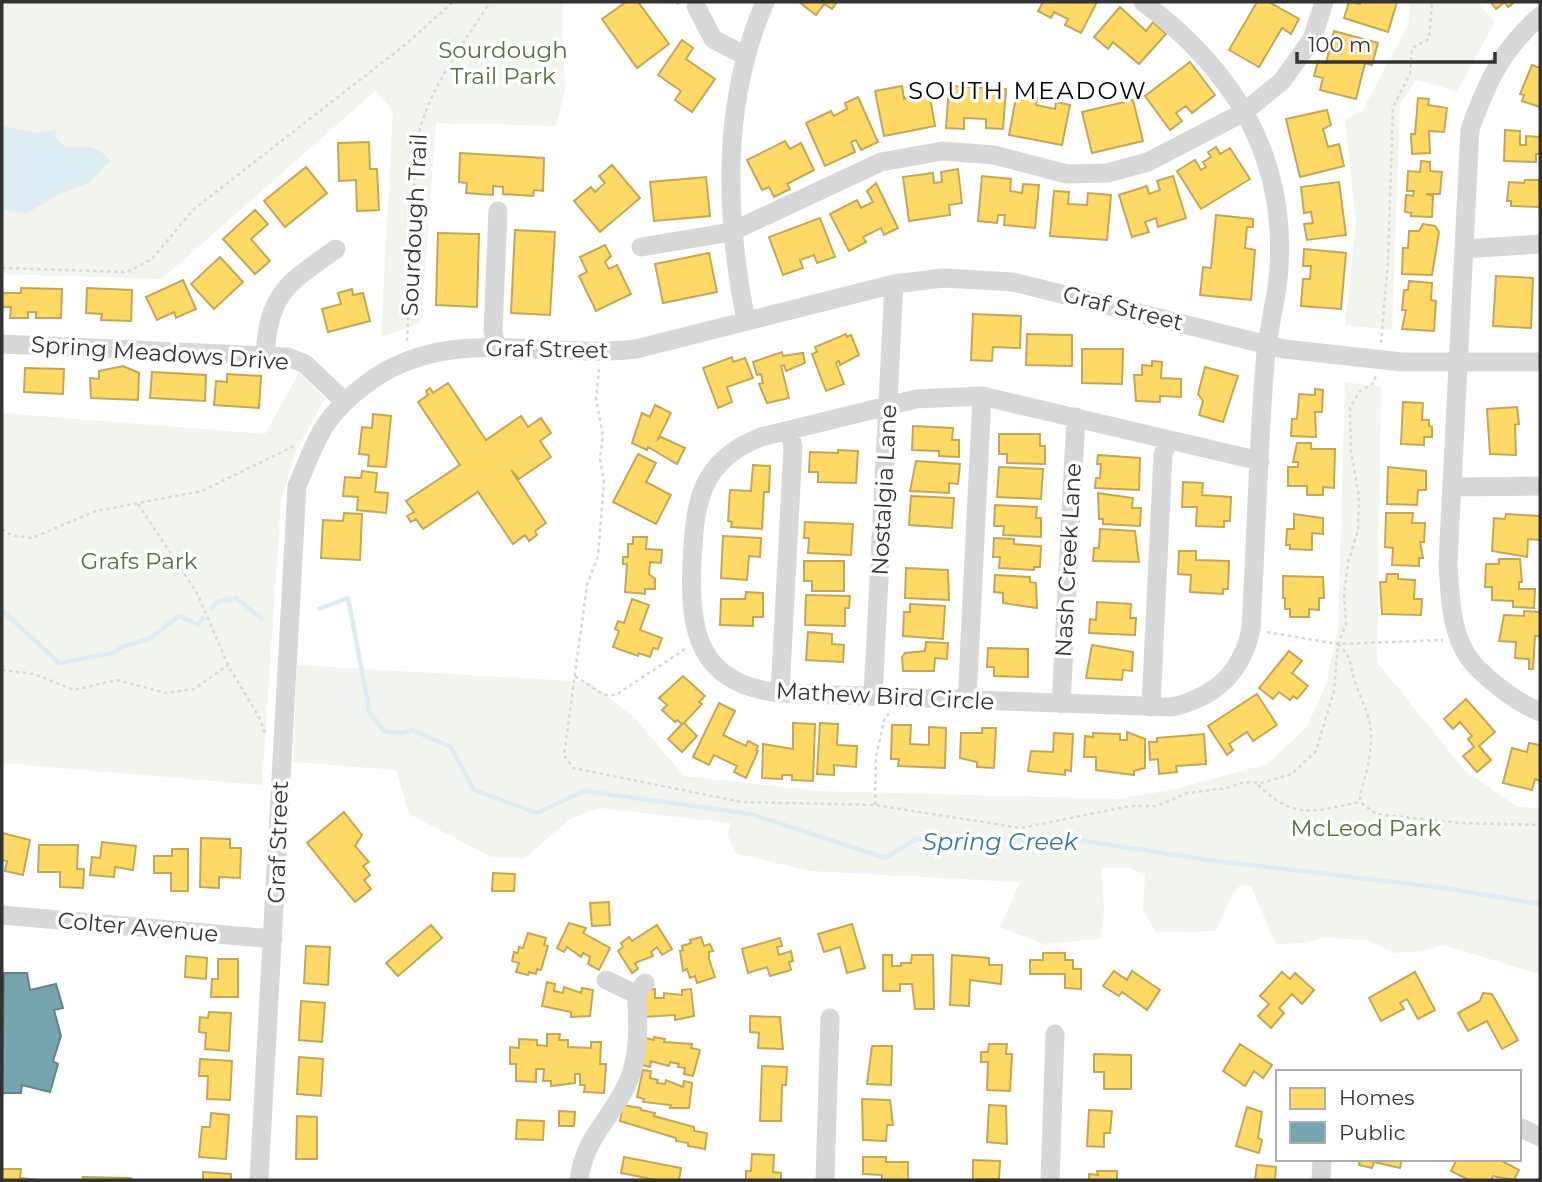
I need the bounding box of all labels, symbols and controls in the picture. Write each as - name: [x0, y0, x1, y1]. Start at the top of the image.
- scale bar: [1297, 21, 1495, 65]
- text: 100 m: [1308, 32, 1371, 57]
- park label: Sourdough Trail Park: [438, 36, 568, 90]
- district label: SOUTH MEADOW: [908, 76, 1148, 105]
- street label: Sourdough Trail: [395, 133, 433, 317]
- street label: Graf Street: [1060, 280, 1186, 336]
- street label: Spring Meadows Drive: [30, 330, 290, 376]
- street label: Graf Street: [485, 334, 609, 364]
- street label: Nostalgia Lane: [866, 404, 902, 576]
- street label: Nash Creek Lane: [1049, 462, 1087, 658]
- park label: Grafs Park: [80, 547, 198, 575]
- street label: Mathew Bird Circle: [775, 676, 995, 716]
- street label: Graf Street: [262, 780, 294, 904]
- park label: McLeod Park: [1291, 814, 1442, 842]
- water label: Spring Creek: [922, 827, 1080, 856]
- street label: Colter Avenue: [57, 906, 219, 948]
- legend: [1276, 1070, 1521, 1161]
- text: Homes: [1339, 1085, 1414, 1110]
- text: Public: [1339, 1120, 1406, 1145]

